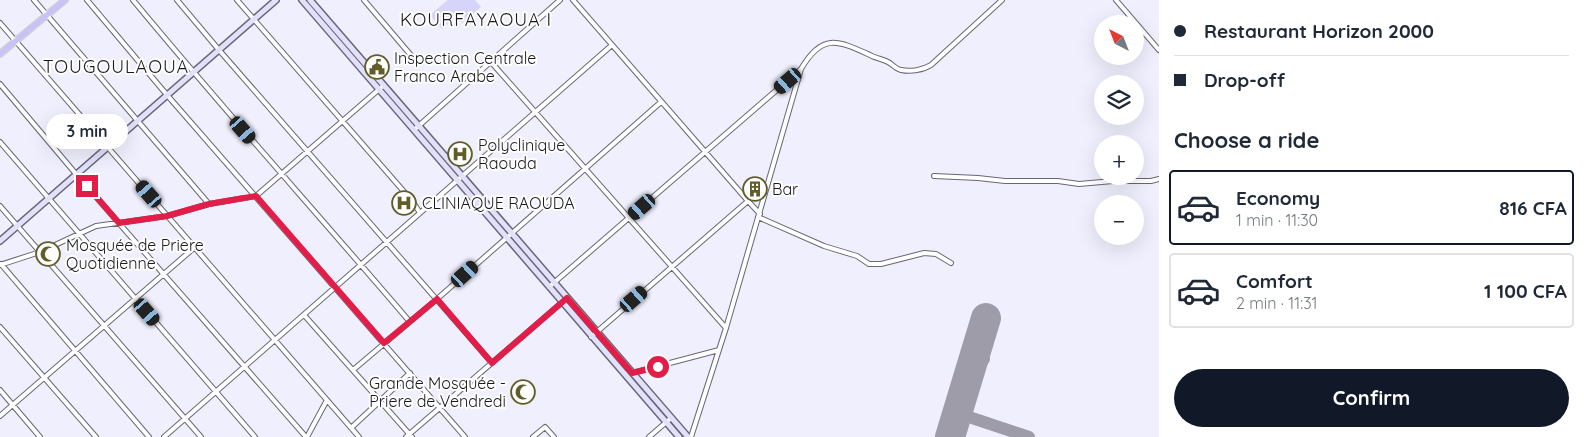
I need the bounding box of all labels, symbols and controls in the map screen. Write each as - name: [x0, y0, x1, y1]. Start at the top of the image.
- district label: KOURFAYAOUA I: [400, 8, 552, 31]
- north arrow: [1094, 15, 1144, 65]
- map controls: [1094, 15, 1144, 245]
- text: Restaurant Horizon 2000: [1204, 19, 1434, 43]
- place label: Inspection Centrale Franco Arabe: [394, 48, 536, 86]
- public building icon: Inspection Centrale Franco Arabe: [364, 54, 390, 80]
- district label: TOUGOULAOUA: [43, 55, 189, 78]
- car: [771, 65, 804, 97]
- text: Drop-off: [1204, 68, 1285, 92]
- button: layers: [1094, 75, 1144, 125]
- callout: 3 min: [46, 114, 128, 148]
- car: [227, 114, 258, 146]
- text: 3 min: [66, 121, 108, 141]
- text: Choose a ride: [1174, 126, 1319, 154]
- place label: Polyclinique Raouda: [478, 135, 565, 173]
- button: +: [1094, 135, 1144, 185]
- hospital icon: Polyclinique Raouda: [447, 141, 473, 167]
- route end: [76, 175, 98, 197]
- building icon: Bar: [742, 176, 768, 202]
- car: [133, 178, 164, 210]
- place label: Bar: [772, 179, 798, 199]
- icon: car: [1176, 185, 1221, 230]
- text: Economy: [1236, 186, 1320, 210]
- hospital icon: CLINIAQUE RAOUDA: [391, 190, 417, 216]
- car: [625, 191, 658, 223]
- place label: CLINIAQUE RAOUDA: [422, 193, 575, 213]
- button: −: [1094, 195, 1144, 245]
- text: 816 CFA: [1499, 196, 1567, 220]
- text: 1 min · 11:30: [1236, 210, 1318, 230]
- place label: Mosquée de Priere Quotidienne: [66, 235, 204, 273]
- mosque icon: Mosquée de Priere Quotidienne: [35, 241, 61, 267]
- car: [448, 258, 481, 290]
- icon: car: [1176, 268, 1221, 313]
- text: Comfort: [1236, 269, 1313, 293]
- text: 1 100 CFA: [1484, 279, 1567, 303]
- car: [617, 283, 650, 315]
- text: 2 min · 11:31: [1236, 293, 1318, 313]
- car: [131, 296, 162, 328]
- route start: [647, 356, 669, 378]
- button: Confirm: [1174, 369, 1569, 427]
- place label: Grande Mosquée - Priere de Vendredi: [369, 373, 506, 411]
- mosque icon: Grande Mosquée - Priere de Vendredi: [510, 379, 536, 405]

